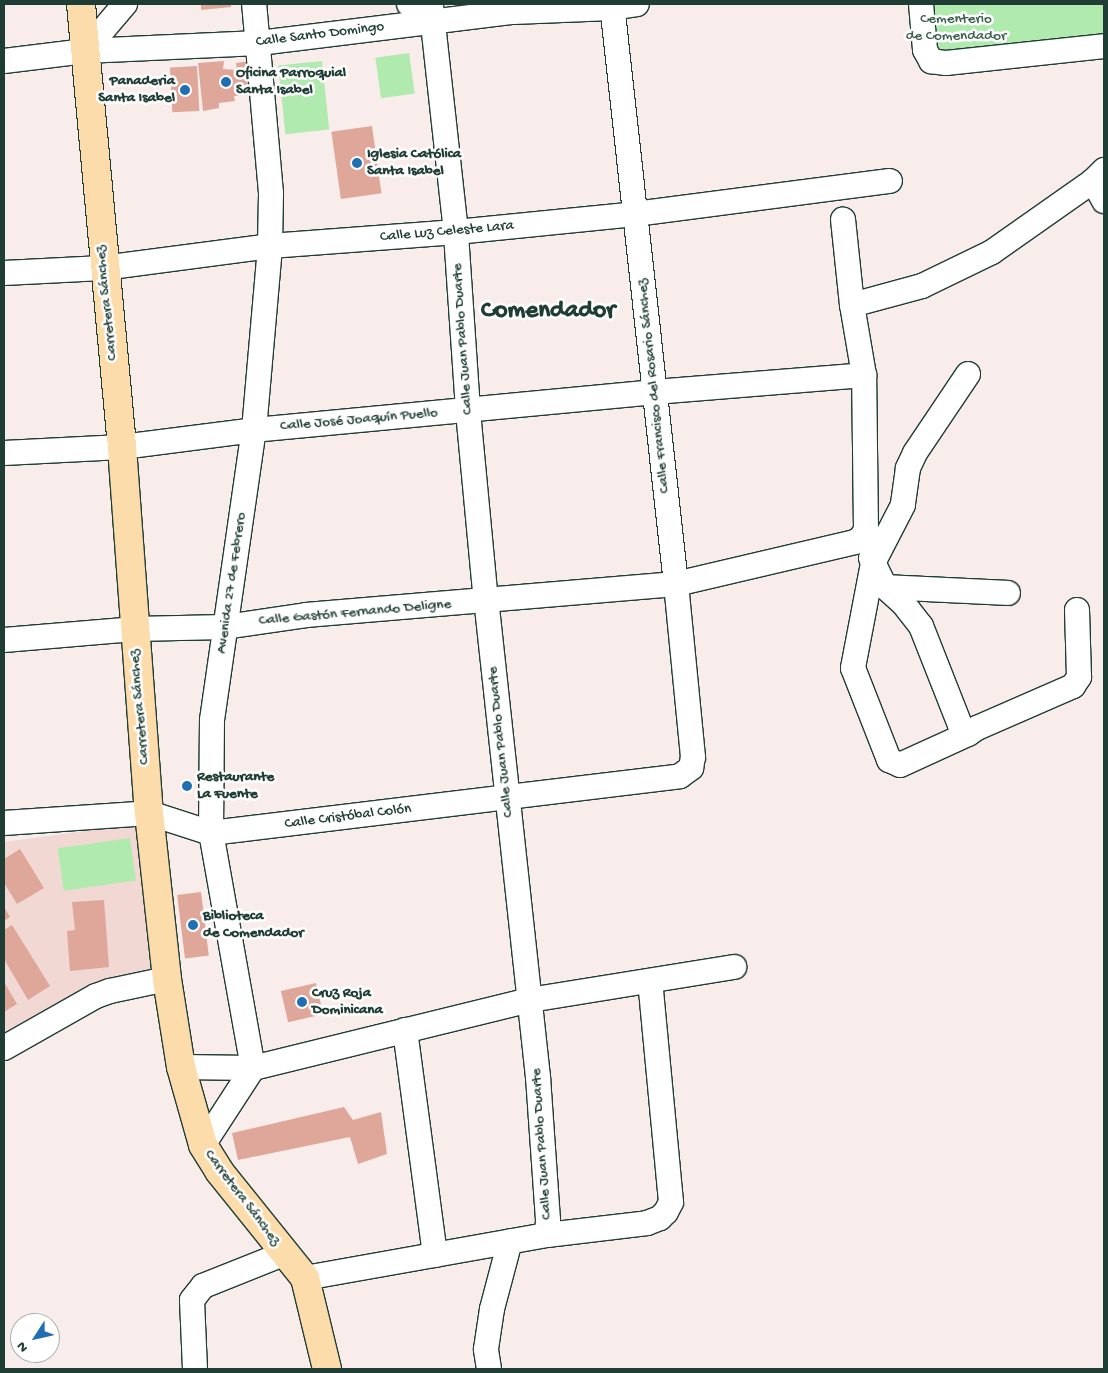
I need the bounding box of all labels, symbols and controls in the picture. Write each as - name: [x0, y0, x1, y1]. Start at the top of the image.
- park label: Cementerio de Comendador: [906, 10, 1006, 45]
- street label: Calle Santo Domingo: [255, 18, 385, 52]
- place label: Oficina Parroquial Santa Isabel: [236, 64, 346, 99]
- place label: Panaderia Santa Isabel: [98, 72, 175, 107]
- marker: Oficina Parroquial Santa Isabel: [220, 76, 232, 88]
- marker: Panaderia Santa Isabel: [179, 84, 191, 96]
- place label: Iglesia Católica Santa Isabel: [367, 145, 461, 180]
- marker: Iglesia Católica Santa Isabel: [351, 157, 363, 169]
- street label: Calle Luz Celeste Lara: [379, 217, 515, 247]
- street label: Carretera Sánchez: [92, 244, 122, 362]
- street label: Calle Juan Pablo Duarte: [449, 263, 477, 415]
- street label: Calle Francisco del Rosario Sánchez: [634, 278, 674, 494]
- district label: Comendador: [481, 297, 615, 327]
- street label: Calle José Joaquín Puello: [279, 404, 439, 436]
- street label: Avenida 27 de Febrero: [213, 511, 251, 655]
- street label: Calle Gastón Fernando Deligne: [258, 596, 452, 630]
- street label: Carretera Sánchez: [126, 649, 154, 765]
- street label: Calle Juan Pablo Duarte: [484, 666, 518, 818]
- place label: Restaurante La Fuente: [197, 768, 274, 803]
- marker: Restaurante La Fuente: [181, 780, 193, 792]
- street label: Calle Cristóbal Colón: [284, 800, 412, 834]
- place label: Biblioteca de Comendador: [203, 907, 304, 942]
- marker: Biblioteca de Comendador: [187, 919, 199, 931]
- place label: Cruz Roja Dominicana: [312, 984, 383, 1019]
- marker: Cruz Roja Dominicana: [296, 996, 308, 1008]
- street label: Calle Juan Pablo Duarte: [528, 1068, 556, 1220]
- street label: Carretera Sánchez: [200, 1146, 284, 1250]
- north arrow: [10, 1313, 60, 1363]
- text: N: [14, 1338, 33, 1355]

